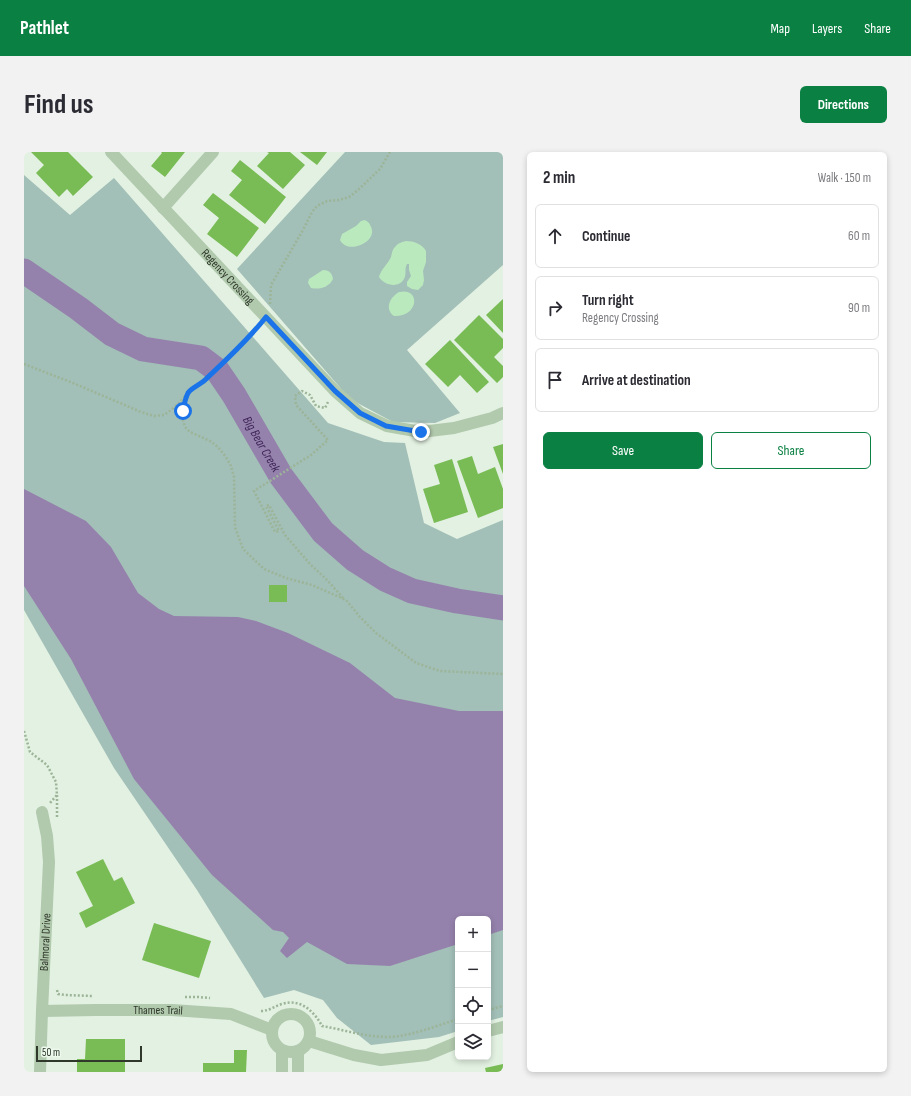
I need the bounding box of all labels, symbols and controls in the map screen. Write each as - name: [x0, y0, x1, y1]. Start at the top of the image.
- text: Pathlet: [20, 17, 69, 40]
- text: Map: [770, 20, 790, 37]
- text: Layers: [812, 20, 842, 37]
- text: Share: [864, 20, 891, 37]
- button: Directions: [800, 86, 887, 123]
- text: Find us: [24, 88, 93, 121]
- text: 2 min: [543, 168, 575, 188]
- text: Walk · 150 m: [818, 170, 871, 186]
- icon: ahead: [544, 225, 566, 247]
- text: Continue: [582, 227, 631, 246]
- text: 60 m: [848, 228, 870, 244]
- street label: Regency Crossing: [198, 246, 257, 308]
- text: Turn right: [582, 291, 634, 310]
- icon: right: [544, 297, 566, 319]
- text: 90 m: [848, 300, 870, 316]
- text: Regency Crossing: [582, 310, 659, 326]
- icon: arrive: [544, 369, 566, 391]
- text: Arrive at destination: [582, 371, 691, 390]
- route start: [174, 402, 192, 420]
- water label: Big Bear Creek: [239, 414, 284, 476]
- route end: [412, 423, 430, 441]
- button: Save: [543, 432, 703, 469]
- button: Share: [711, 432, 871, 469]
- street label: Balmoral Drive: [37, 913, 55, 971]
- map controls: [455, 916, 491, 1060]
- button: +: [455, 916, 491, 952]
- button: −: [455, 952, 491, 988]
- button: locate: [455, 988, 491, 1024]
- street label: Thames Trail: [133, 1003, 183, 1019]
- button: layers: [455, 1024, 491, 1060]
- scale bar: [36, 1044, 142, 1063]
- text: 50 m: [42, 1046, 60, 1059]

